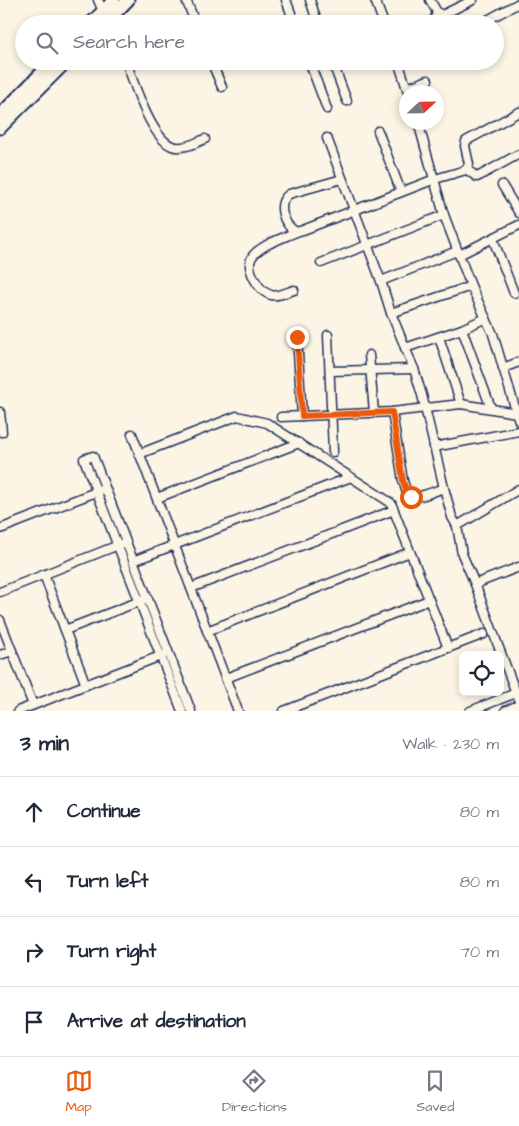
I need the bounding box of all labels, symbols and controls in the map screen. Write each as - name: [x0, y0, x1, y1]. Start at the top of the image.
- search box: [15, 15, 504, 70]
- icon: search: [33, 29, 61, 57]
- text: Search here: [73, 29, 185, 56]
- north arrow: [399, 85, 444, 130]
- route end: [286, 326, 309, 349]
- route start: [400, 486, 423, 509]
- map controls: [459, 651, 504, 696]
- button: locate: [459, 651, 504, 696]
- text: 3 min: [20, 729, 69, 758]
- text: Walk · 230 m: [402, 733, 499, 755]
- icon: ahead: [20, 798, 48, 826]
- text: Continue: [67, 798, 141, 825]
- text: 80 m: [460, 801, 499, 823]
- icon: left: [20, 868, 48, 896]
- text: Turn left: [67, 868, 148, 895]
- text: 80 m: [460, 871, 499, 893]
- icon: right: [20, 938, 48, 966]
- text: Turn right: [67, 938, 156, 965]
- text: 70 m: [460, 941, 499, 963]
- icon: arrive: [20, 1008, 48, 1036]
- text: Arrive at destination: [67, 1008, 246, 1035]
- tab: Map: [65, 1067, 93, 1117]
- tab: Directions: [222, 1067, 287, 1117]
- tab: Saved: [416, 1067, 454, 1117]

